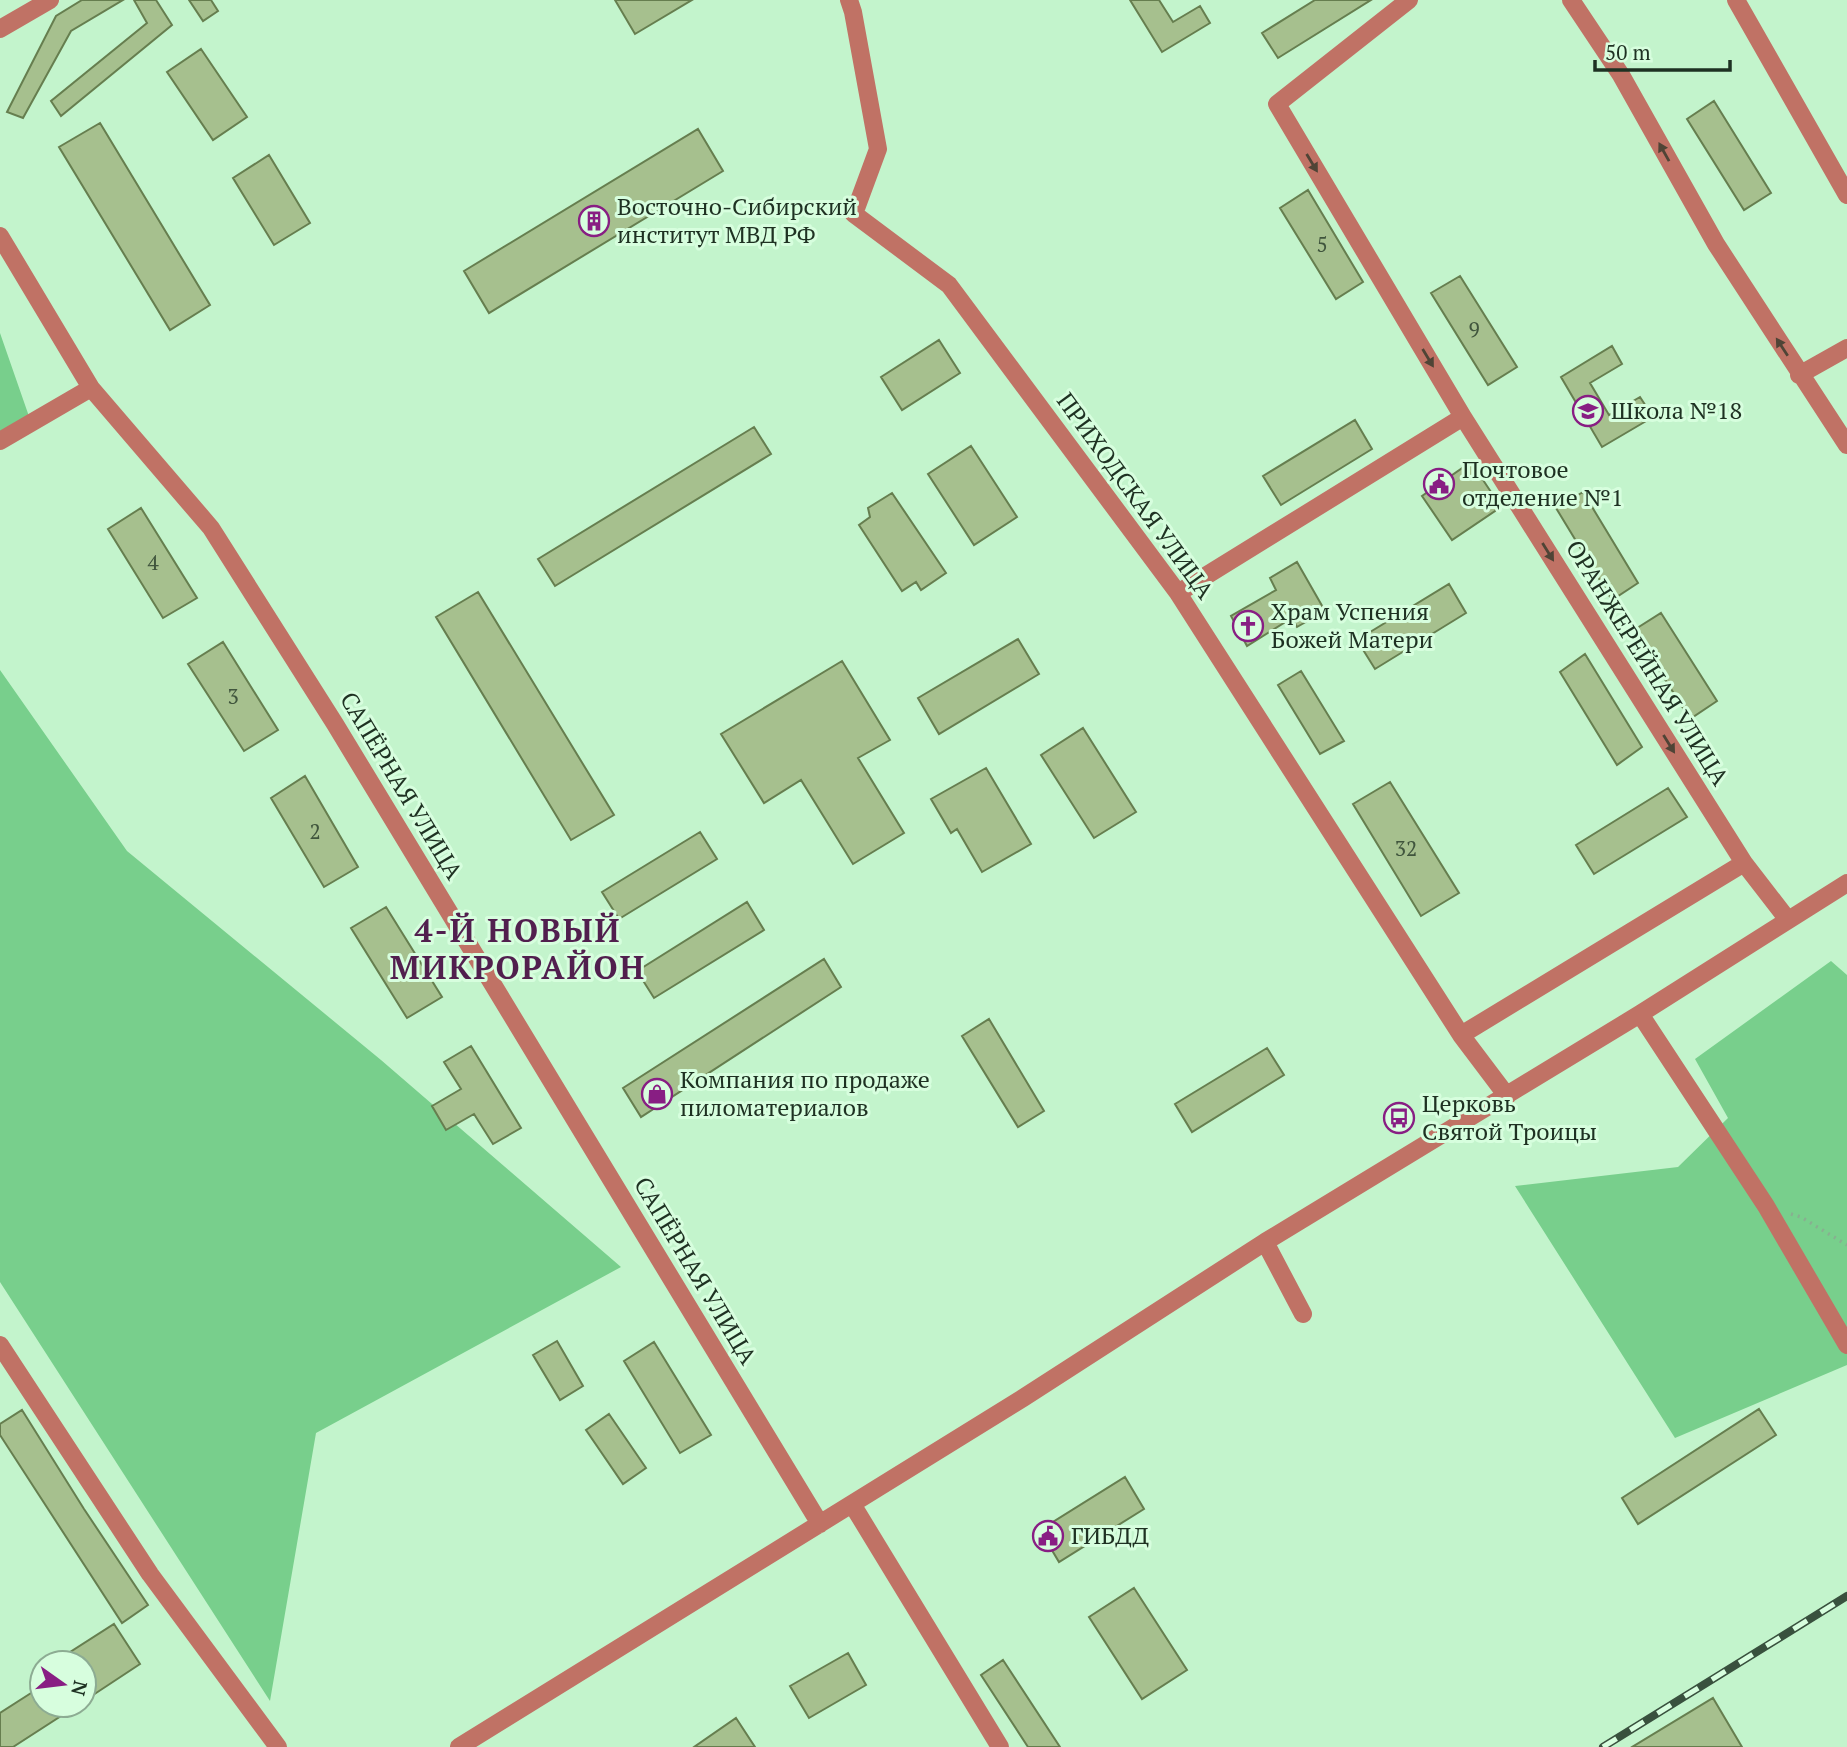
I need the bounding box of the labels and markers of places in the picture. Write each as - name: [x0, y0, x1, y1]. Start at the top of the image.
- place label: Восточно-Сибирский институт МВД РФ: [617, 190, 857, 250]
- building icon: Восточно-Сибирский институт МВД РФ: [577, 204, 611, 238]
- school or university icon: Школа №18: [1571, 394, 1605, 428]
- place label: Школа №18: [1611, 394, 1742, 426]
- place label: Почтовое отделение №1: [1462, 453, 1624, 513]
- public building icon: Почтовое отделение №1: [1422, 467, 1456, 501]
- place label: Храм Успения Божей Матери: [1271, 595, 1433, 655]
- church icon: Храм Успения Божей Матери: [1231, 609, 1265, 643]
- place label: Компания по продаже пиломатериалов: [680, 1063, 930, 1123]
- shop icon: Компания по продаже пиломатериалов: [640, 1077, 674, 1111]
- place label: Церковь Святой Троицы: [1422, 1087, 1597, 1147]
- bus stop icon: Церковь Святой Троицы: [1382, 1101, 1416, 1135]
- public building icon: ГИБДД: [1031, 1519, 1065, 1553]
- place label: ГИБДД: [1071, 1519, 1149, 1551]

